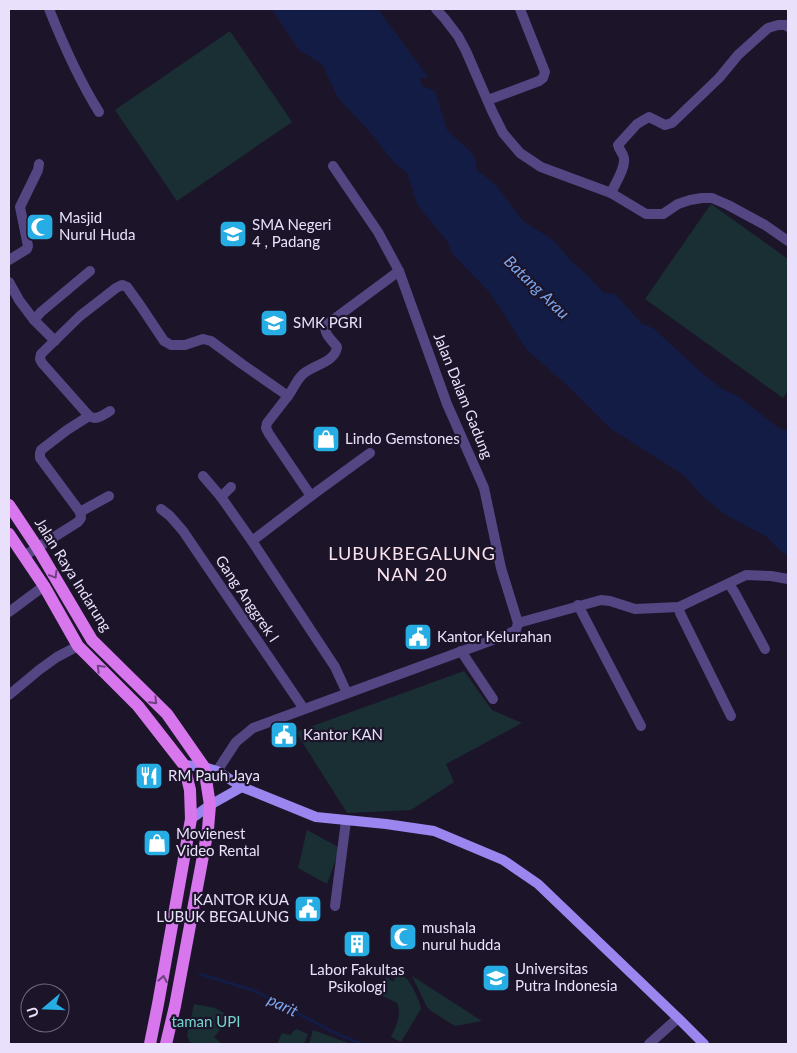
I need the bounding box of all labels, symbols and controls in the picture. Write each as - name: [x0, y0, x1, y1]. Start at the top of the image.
- place label: Masjid Nurul Huda: [59, 208, 135, 243]
- mosque icon: Masjid Nurul Huda: [25, 212, 55, 242]
- place label: SMA Negeri 4 , Padang: [252, 215, 331, 250]
- school or university icon: SMA Negeri 4 , Padang: [218, 219, 248, 249]
- water label: Batang Arau: [501, 251, 574, 322]
- school or university icon: SMK PGRI: [259, 308, 289, 338]
- place label: SMK PGRI: [293, 313, 362, 331]
- street label: Jalan Dalam Gadung: [431, 330, 497, 461]
- shop icon: Lindo Gemstones: [311, 424, 341, 454]
- place label: Lindo Gemstones: [345, 429, 460, 447]
- street label: Jalan Raya Indarung: [32, 514, 116, 635]
- district label: LUBUKBEGALUNG NAN 20: [328, 542, 496, 585]
- street label: Gang Anggrek I: [212, 552, 283, 645]
- one-way arrow: [48, 570, 58, 579]
- public building icon: Kantor Kelurahan: [403, 622, 433, 652]
- place label: Kantor Kelurahan: [437, 627, 552, 645]
- one-way arrow: [97, 665, 106, 674]
- one-way arrow: [149, 696, 158, 705]
- public building icon: Kantor KAN: [269, 720, 299, 750]
- place label: Kantor KAN: [303, 725, 383, 743]
- restaurant icon: RM Pauh Jaya: [134, 761, 164, 791]
- place label: RM Pauh Jaya: [168, 766, 260, 784]
- place label: Movienest Video Rental: [176, 824, 260, 859]
- shop icon: Movienest Video Rental: [142, 828, 172, 858]
- place label: KANTOR KUA LUBUK BEGALUNG: [156, 890, 290, 925]
- public building icon: KANTOR KUA LUBUK BEGALUNG: [293, 894, 323, 924]
- place label: mushala nurul hudda: [422, 918, 501, 953]
- mosque icon: mushala nurul hudda: [388, 922, 418, 952]
- building icon: Labor Fakultas Psikologi: [342, 929, 372, 959]
- place label: Universitas Putra Indonesia: [515, 959, 618, 994]
- place label: Labor Fakultas Psikologi: [310, 960, 404, 995]
- school or university icon: Universitas Putra Indonesia: [481, 963, 511, 993]
- one-way arrow: [157, 975, 167, 984]
- north arrow: [20, 983, 70, 1033]
- water label: parit: [265, 989, 302, 1020]
- text: U: [23, 1005, 42, 1020]
- park label: taman UPI: [171, 1012, 241, 1030]

